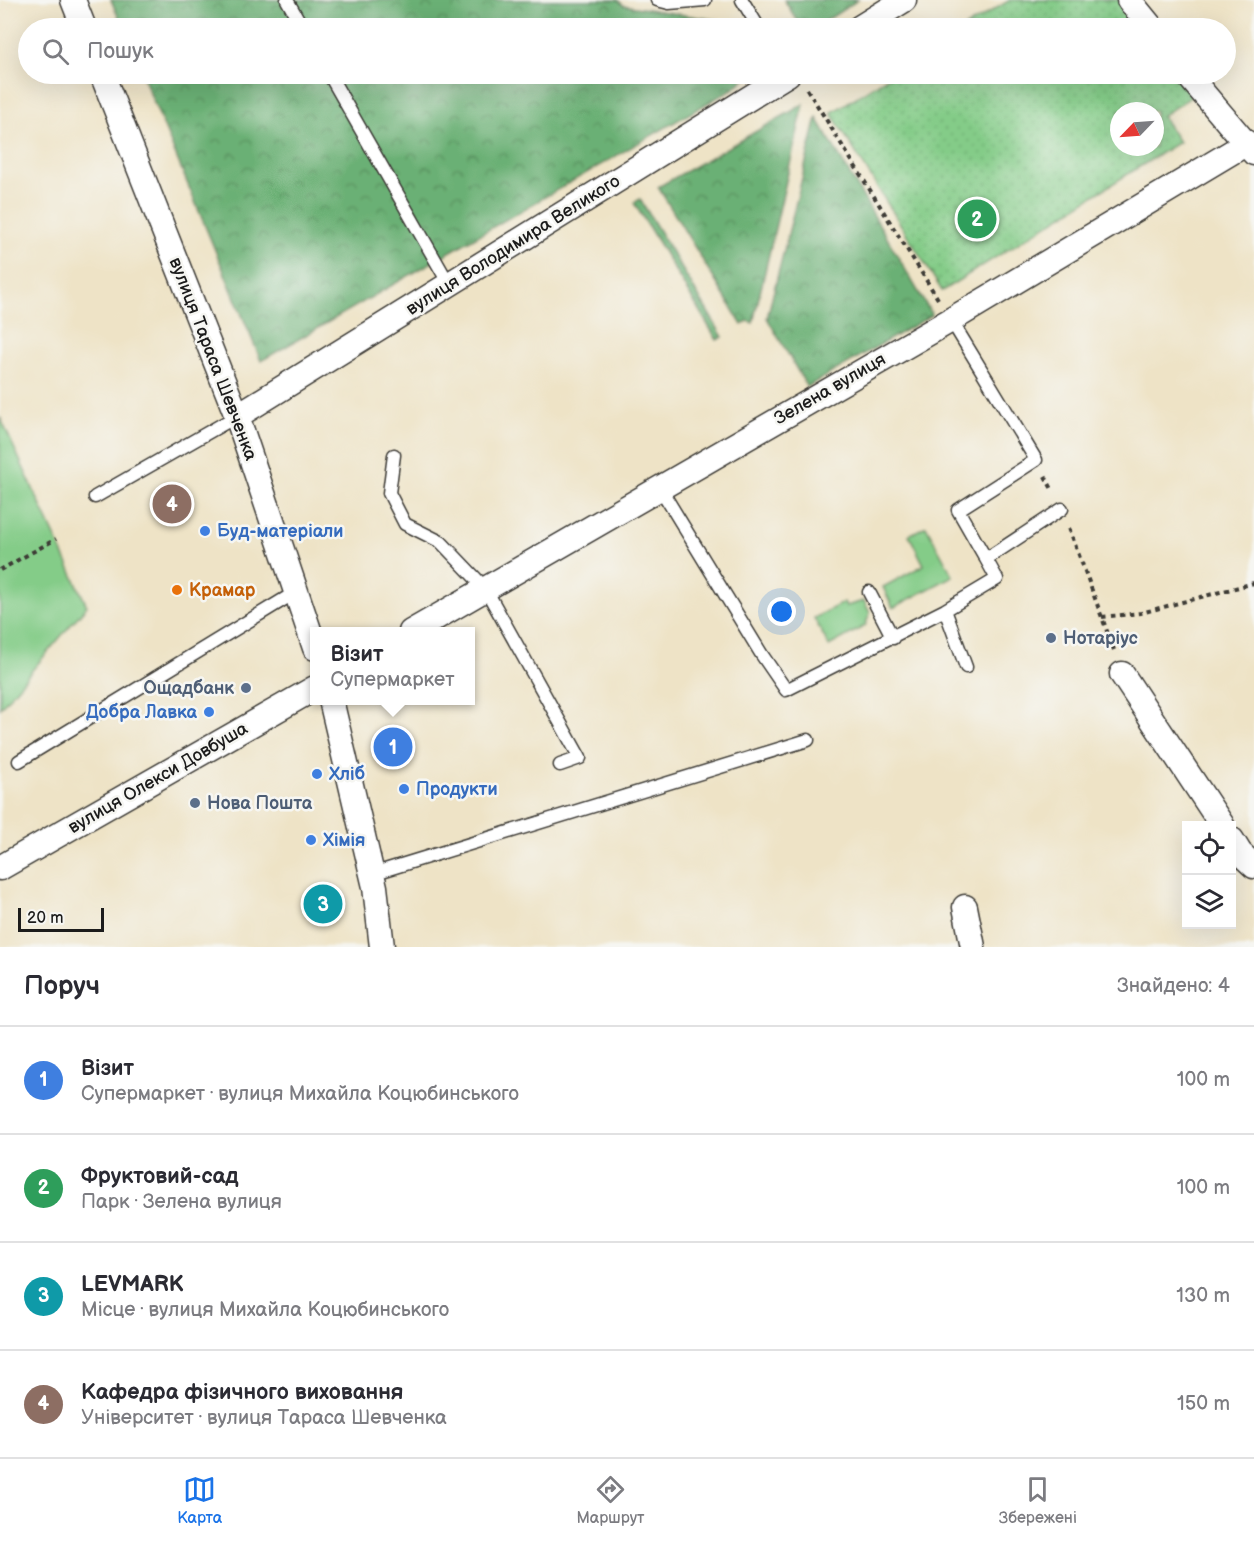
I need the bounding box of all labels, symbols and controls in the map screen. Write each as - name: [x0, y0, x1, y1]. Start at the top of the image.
- search box: [18, 18, 1236, 84]
- icon: search: [39, 35, 72, 68]
- text: Пошук: [87, 38, 154, 65]
- north arrow: [1110, 102, 1164, 156]
- street label: вулиця Володимира Великого: [402, 170, 624, 320]
- pin: 2: [958, 196, 996, 242]
- street label: вулиця Тараса Шевченка: [165, 254, 262, 464]
- street label: Зелена вулиця: [771, 349, 889, 429]
- pin: 4: [152, 482, 192, 526]
- place label: Буд-матеріали: [217, 521, 343, 542]
- marker: Буд-матеріали: [198, 524, 212, 538]
- place label: Крамар: [189, 580, 256, 601]
- marker: Крамар: [170, 583, 184, 597]
- your location: [767, 597, 796, 626]
- popup: [310, 627, 475, 705]
- place label: Нотаріус: [1063, 628, 1138, 649]
- marker: Нотаріус: [1044, 631, 1058, 645]
- text: Візит: [330, 641, 383, 668]
- text: Супермаркет: [330, 668, 455, 692]
- place label: Ощадбанк: [144, 678, 234, 699]
- marker: Ощадбанк: [239, 681, 253, 695]
- place label: Добра Лавка: [86, 702, 198, 723]
- marker: Добра Лавка: [202, 705, 216, 719]
- street label: вулиця Олекси Довбуша: [64, 718, 252, 838]
- pin: 1: [374, 724, 412, 770]
- place label: Хліб: [328, 764, 365, 785]
- marker: Хліб: [310, 767, 324, 781]
- place label: Продукти: [416, 779, 498, 800]
- marker: Продукти: [397, 782, 411, 796]
- place label: Нова Пошта: [207, 793, 313, 814]
- marker: Нова Пошта: [188, 796, 202, 810]
- map controls: [1182, 821, 1236, 929]
- button: locate: [1182, 821, 1236, 875]
- place label: Хімія: [322, 830, 365, 851]
- marker: Хімія: [304, 833, 318, 847]
- button: layers: [1182, 875, 1236, 929]
- pin: 3: [304, 882, 342, 926]
- scale bar: [18, 905, 104, 932]
- text: 20 m: [27, 909, 63, 928]
- text: Поруч: [24, 971, 100, 1002]
- text: Знайдено: 4: [1117, 974, 1230, 998]
- text: Візит: [81, 1055, 134, 1082]
- text: 1: [39, 1068, 48, 1092]
- text: 100 m: [1177, 1068, 1230, 1092]
- text: Супермаркет · вулиця Михайла Коцюбинського: [81, 1082, 519, 1106]
- text: Фруктовий-сад: [81, 1163, 239, 1190]
- text: 2: [38, 1176, 49, 1200]
- text: 100 m: [1177, 1176, 1230, 1200]
- text: Парк · Зелена вулиця: [81, 1190, 282, 1214]
- text: LEVMARK: [81, 1271, 184, 1298]
- text: 3: [38, 1284, 49, 1308]
- text: 130 m: [1176, 1284, 1230, 1308]
- text: Місце · вулиця Михайла Коцюбинського: [81, 1298, 449, 1322]
- text: Кафедра фізичного виховання: [81, 1379, 404, 1406]
- text: 4: [38, 1392, 49, 1416]
- text: 150 m: [1177, 1392, 1230, 1416]
- text: Університет · вулиця Тараса Шевченка: [81, 1406, 447, 1430]
- tab: Карта: [177, 1473, 222, 1528]
- tab: Маршрут: [576, 1473, 645, 1528]
- tab: Збережені: [999, 1473, 1077, 1528]

